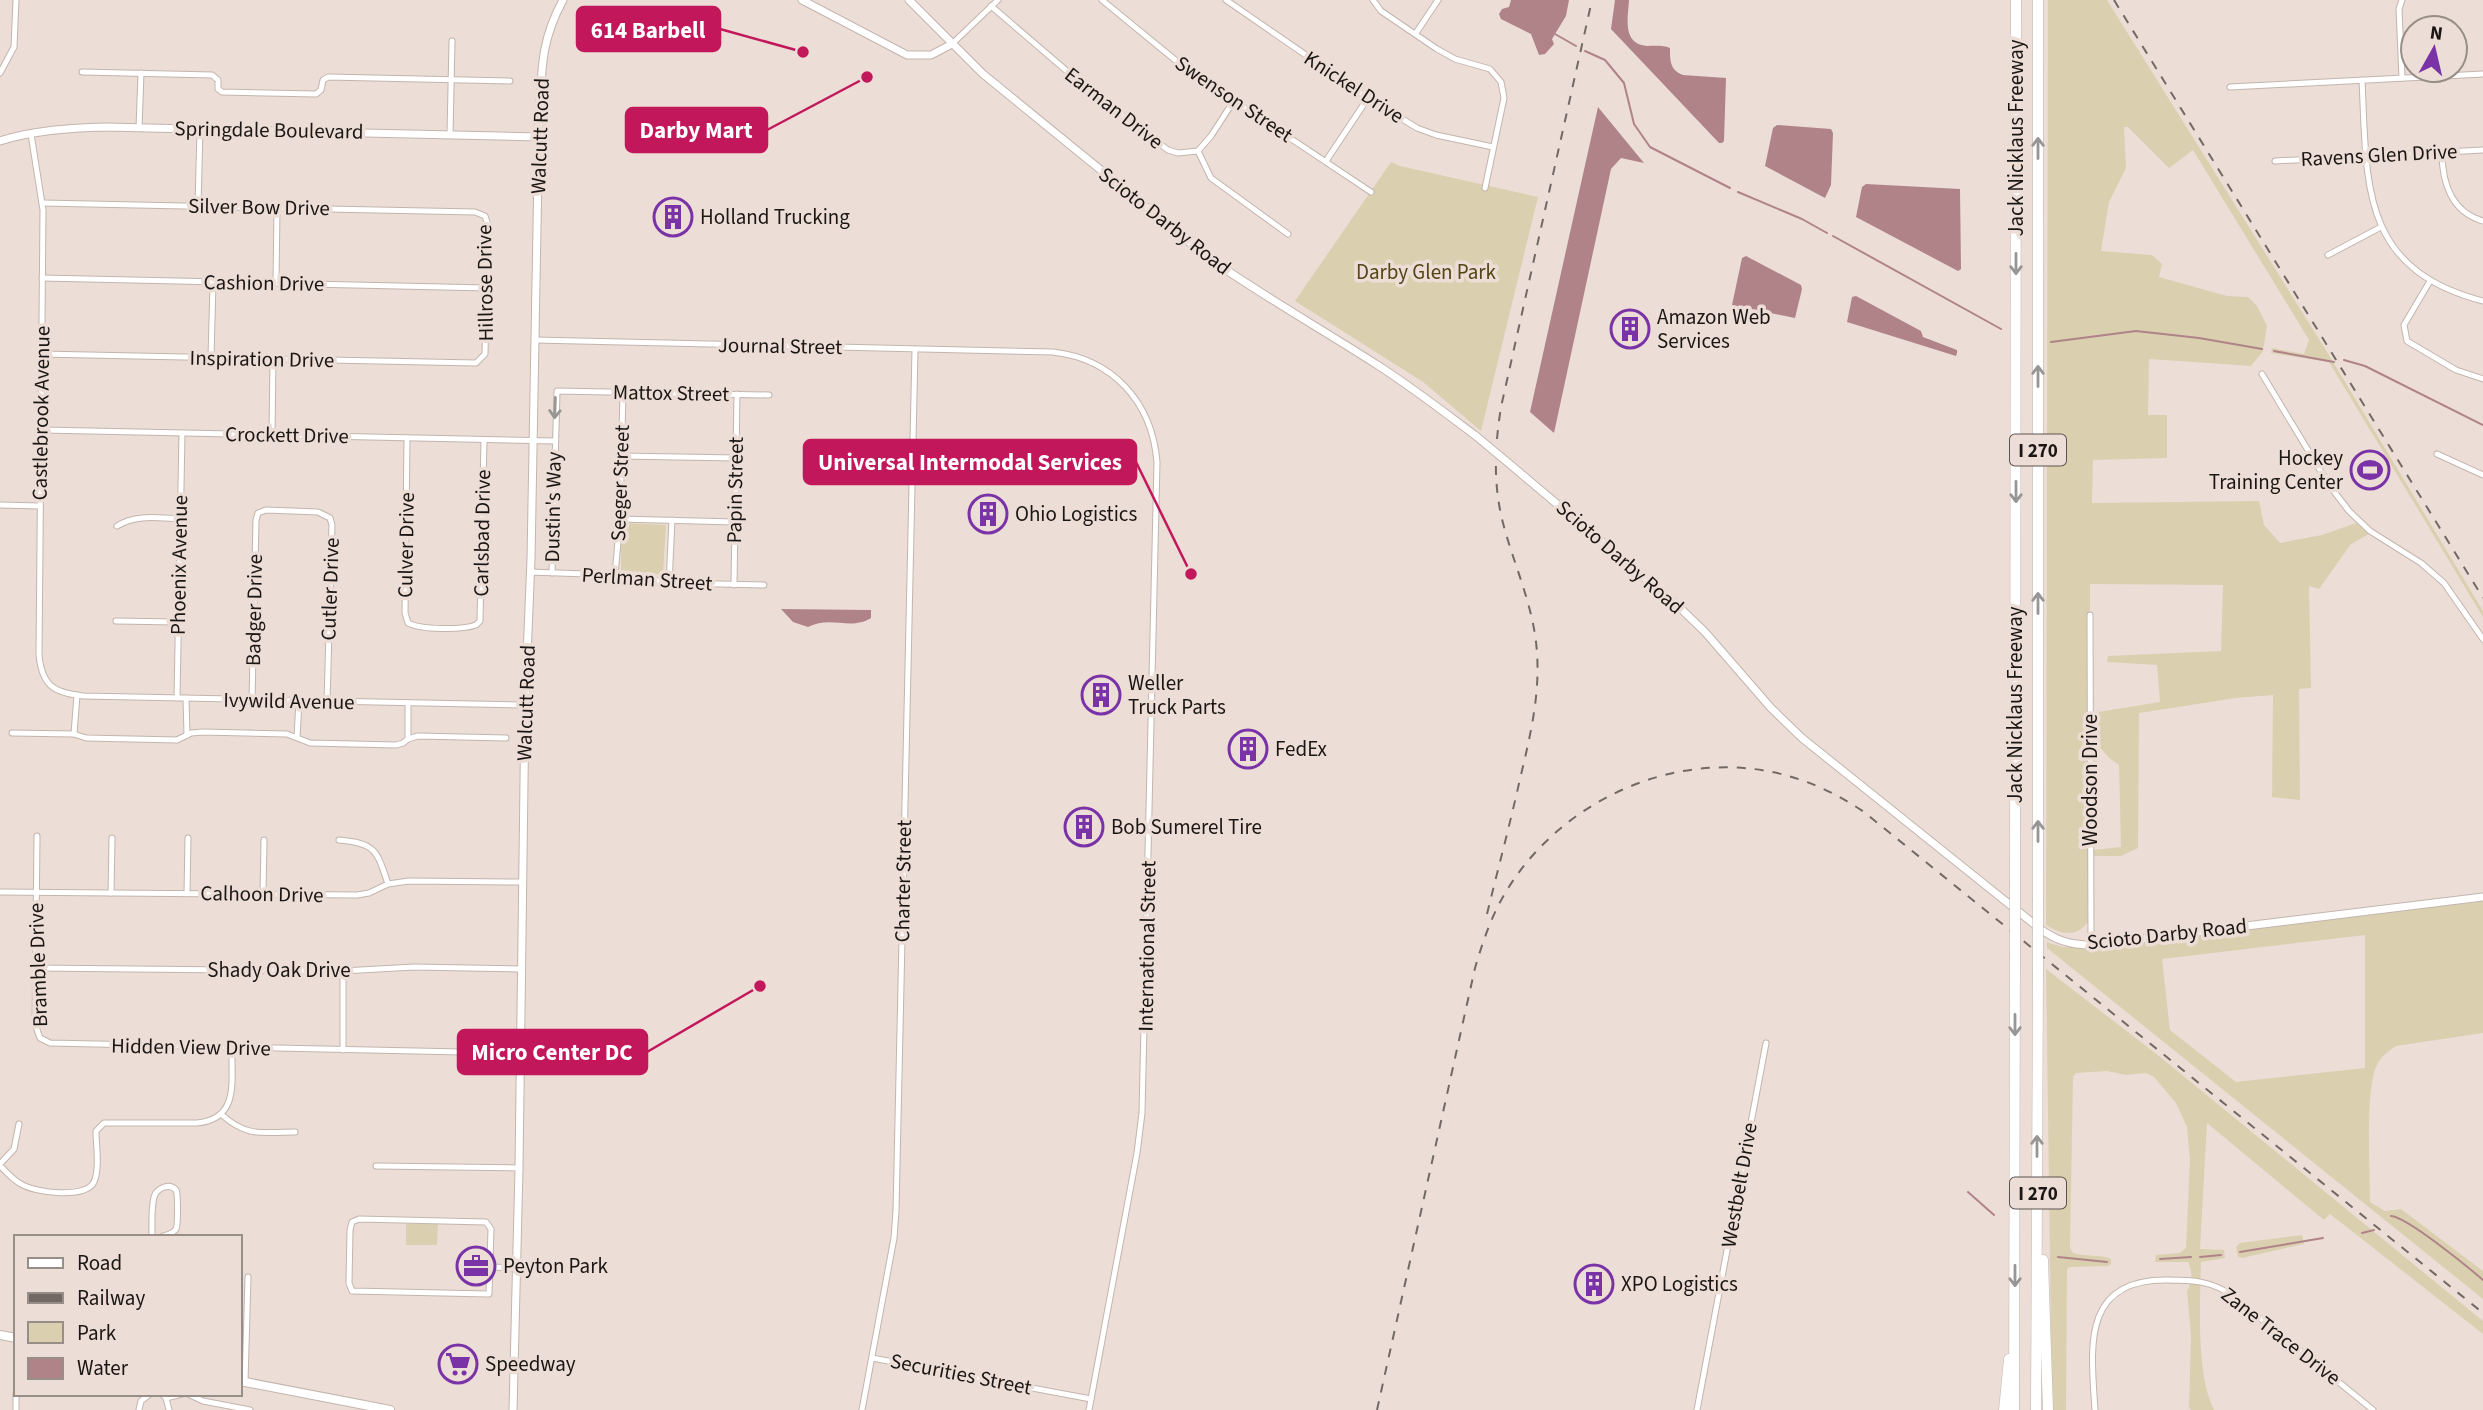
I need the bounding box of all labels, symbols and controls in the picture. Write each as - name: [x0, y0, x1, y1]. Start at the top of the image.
- callout: 614 Barbell: [577, 7, 720, 51]
- text: 614 Barbell: [591, 14, 706, 47]
- north arrow: [2399, 14, 2469, 84]
- text: N: [2428, 19, 2444, 48]
- street label: Jack Nicklaus Freeway: [2001, 39, 2031, 237]
- street label: Knickel Drive: [1298, 43, 1410, 131]
- street label: Swenson Street: [1169, 48, 1299, 150]
- street label: Earman Drive: [1058, 60, 1170, 156]
- street label: Walcutt Road: [523, 77, 557, 195]
- callout: Darby Mart: [626, 108, 767, 152]
- street label: Springdale Boulevard: [174, 113, 364, 147]
- text: Darby Mart: [639, 114, 753, 147]
- street label: Ravens Glen Drive: [2300, 136, 2458, 174]
- one-way arrow: [2031, 137, 2045, 160]
- street label: Scioto Darby Road: [1092, 160, 1238, 282]
- street label: Silver Bow Drive: [188, 191, 330, 223]
- building icon: Holland Trucking: [652, 196, 694, 238]
- place label: Holland Trucking: [700, 202, 850, 232]
- street label: Hillrose Drive: [469, 224, 501, 342]
- one-way arrow: [2009, 252, 2023, 275]
- park label: Darby Glen Park: [1356, 257, 1497, 287]
- street label: Cashion Drive: [203, 267, 325, 299]
- place label: Amazon Web Services: [1657, 302, 1771, 356]
- building icon: Amazon Web Services: [1609, 308, 1651, 350]
- street label: Castlebrook Avenue: [24, 325, 58, 501]
- street label: Journal Street: [718, 330, 842, 362]
- street label: Inspiration Drive: [189, 343, 335, 375]
- one-way arrow: [2031, 365, 2045, 388]
- street label: Mattox Street: [613, 377, 729, 409]
- one-way arrow: [549, 396, 562, 419]
- street label: Crockett Drive: [225, 419, 349, 451]
- street label: Seeger Street: [603, 424, 637, 542]
- road number: I 270: [2010, 435, 2066, 466]
- street label: Papin Street: [719, 436, 751, 544]
- callout: Universal Intermodal Services: [804, 440, 1136, 484]
- place label: Hockey Training Center: [2209, 443, 2344, 497]
- text: Universal Intermodal Services: [818, 446, 1122, 479]
- sports icon: Hockey Training Center: [2349, 449, 2391, 491]
- street label: Dustin's Way: [537, 451, 569, 563]
- street label: Carlsbad Drive: [466, 469, 498, 597]
- one-way arrow: [2009, 480, 2023, 503]
- street label: Culver Drive: [390, 492, 422, 598]
- building icon: Ohio Logistics: [967, 493, 1009, 535]
- street label: Scioto Darby Road: [1549, 493, 1691, 621]
- street label: Phoenix Avenue: [163, 495, 195, 635]
- place label: Ohio Logistics: [1015, 499, 1137, 529]
- street label: Cutler Drive: [313, 537, 347, 641]
- street label: Badger Drive: [238, 554, 270, 666]
- street label: Perlman Street: [581, 559, 713, 599]
- one-way arrow: [2031, 592, 2045, 615]
- street label: Jack Nicklaus Freeway: [2000, 606, 2030, 804]
- street label: Walcutt Road: [509, 644, 543, 762]
- place label: Weller Truck Parts: [1128, 668, 1226, 722]
- building icon: Weller Truck Parts: [1080, 674, 1122, 716]
- street label: Ivywild Avenue: [223, 685, 355, 717]
- street label: Woodson Drive: [2075, 714, 2105, 846]
- building icon: FedEx: [1227, 728, 1269, 770]
- place label: FedEx: [1275, 734, 1328, 764]
- building icon: Bob Sumerel Tire: [1063, 806, 1105, 848]
- place label: Bob Sumerel Tire: [1111, 812, 1262, 842]
- street label: Charter Street: [887, 819, 919, 943]
- one-way arrow: [2031, 820, 2045, 843]
- street label: International Street: [1131, 860, 1163, 1032]
- street label: Calhoon Drive: [200, 878, 324, 910]
- street label: Bramble Drive: [21, 902, 55, 1028]
- street label: Scioto Darby Road: [2085, 911, 2249, 957]
- street label: Shady Oak Drive: [207, 955, 351, 985]
- one-way arrow: [2009, 1013, 2022, 1036]
- callout: Micro Center DC: [458, 1030, 647, 1074]
- street label: Hidden View Drive: [111, 1031, 271, 1063]
- text: Micro Center DC: [471, 1036, 633, 1069]
- street label: Westbelt Drive: [1713, 1120, 1765, 1250]
- one-way arrow: [2030, 1135, 2044, 1158]
- road number: I 270: [2010, 1177, 2066, 1208]
- legend: [14, 1235, 242, 1396]
- office icon: Peyton Park: [455, 1245, 497, 1287]
- text: Road: [77, 1248, 122, 1278]
- place label: Peyton Park: [503, 1251, 608, 1281]
- building icon: XPO Logistics: [1573, 1263, 1615, 1305]
- one-way arrow: [2008, 1265, 2022, 1288]
- place label: XPO Logistics: [1621, 1269, 1738, 1299]
- street label: Zane Trace Drive: [2215, 1280, 2347, 1392]
- text: Railway: [77, 1283, 145, 1313]
- text: Park: [77, 1318, 117, 1348]
- supermarket icon: Speedway: [437, 1343, 479, 1385]
- street label: Securities Street: [888, 1346, 1034, 1402]
- place label: Speedway: [485, 1349, 576, 1379]
- text: Water: [77, 1353, 129, 1383]

